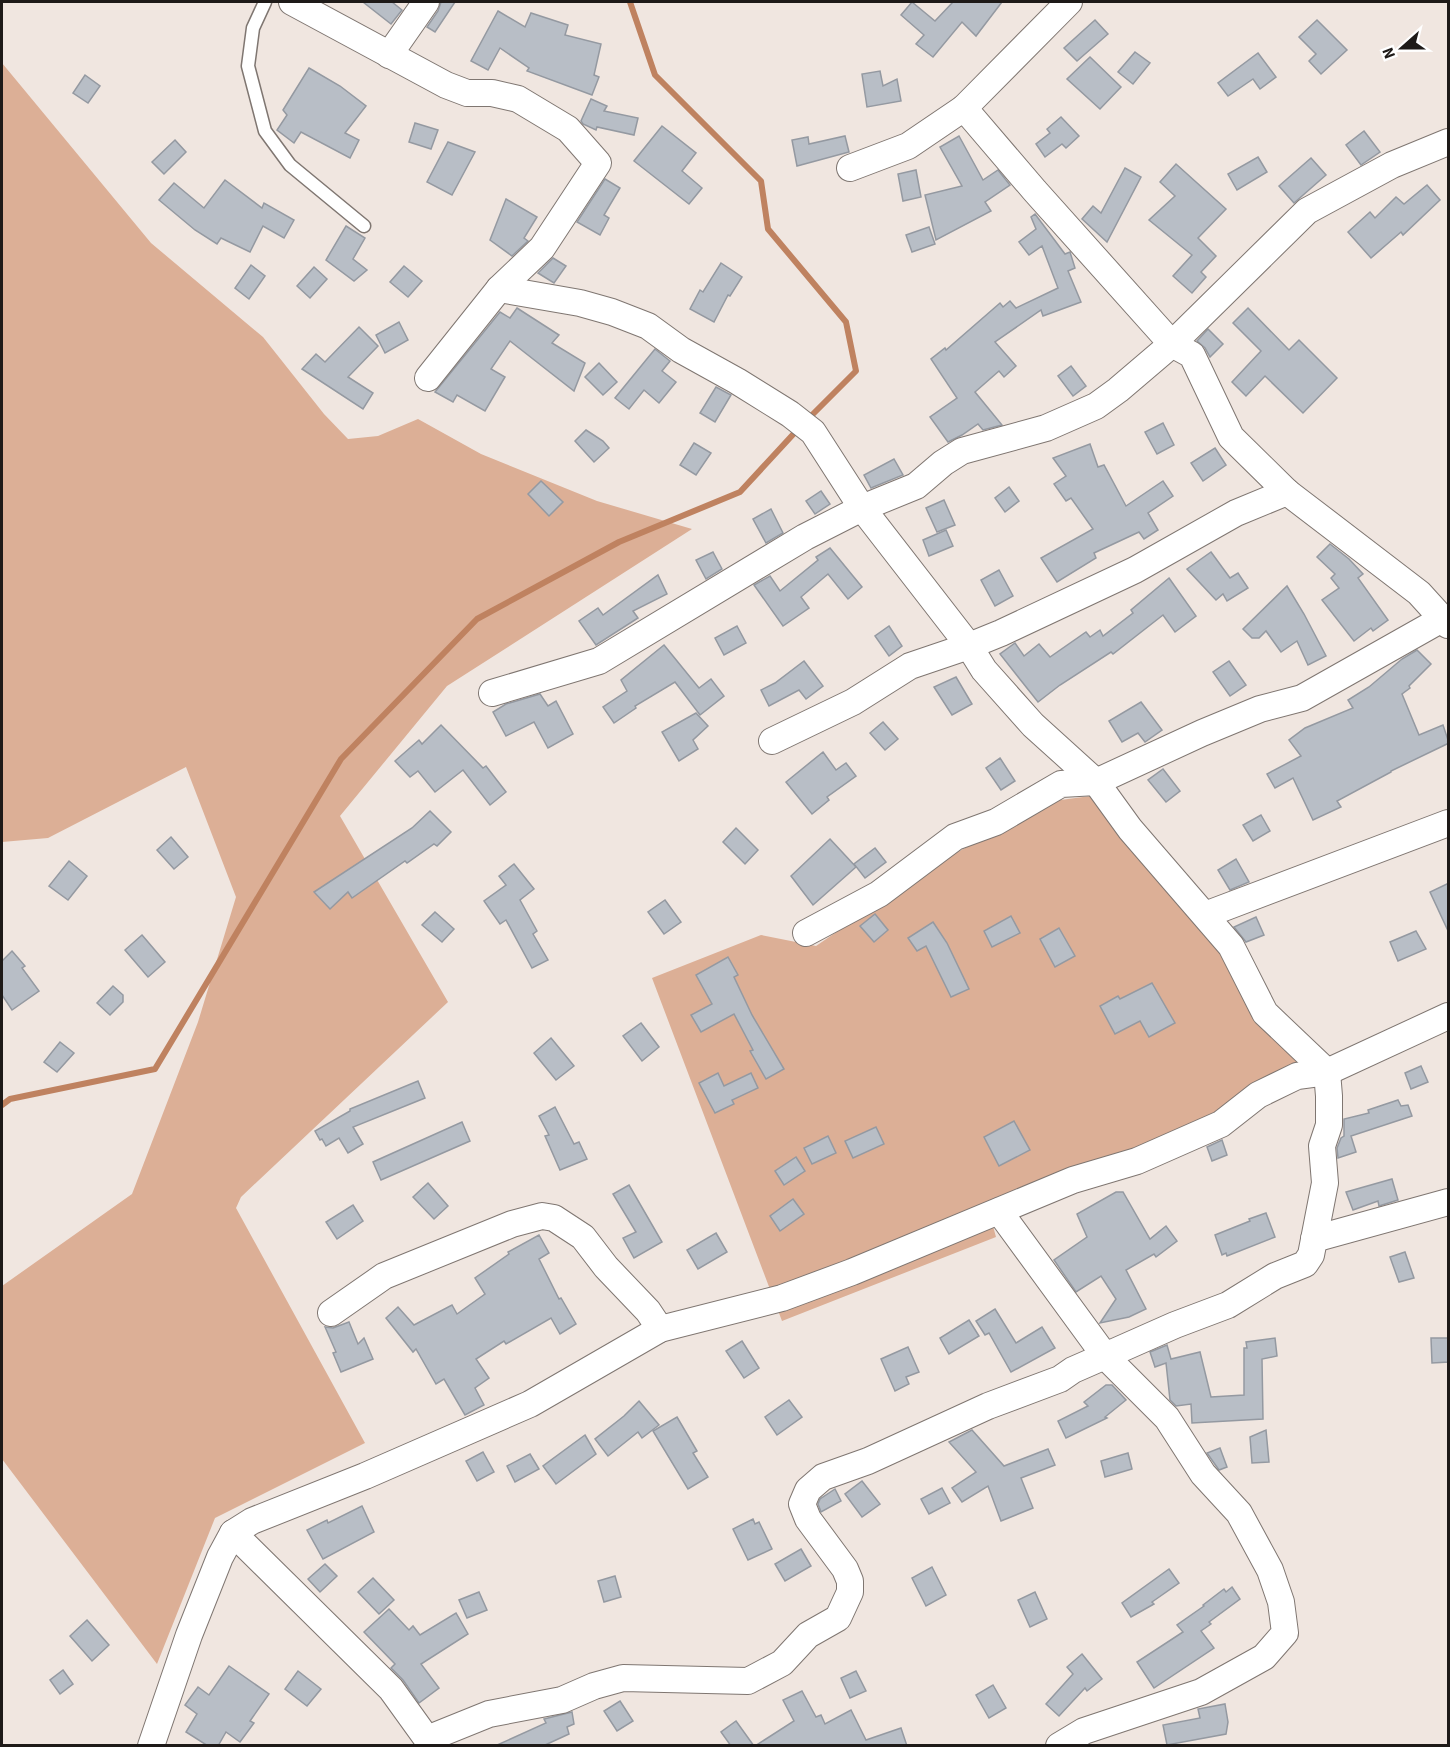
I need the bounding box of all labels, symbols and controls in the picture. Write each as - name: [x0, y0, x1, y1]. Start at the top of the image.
- north arrow: [1372, 18, 1432, 78]
- text: N: [1377, 44, 1401, 62]

